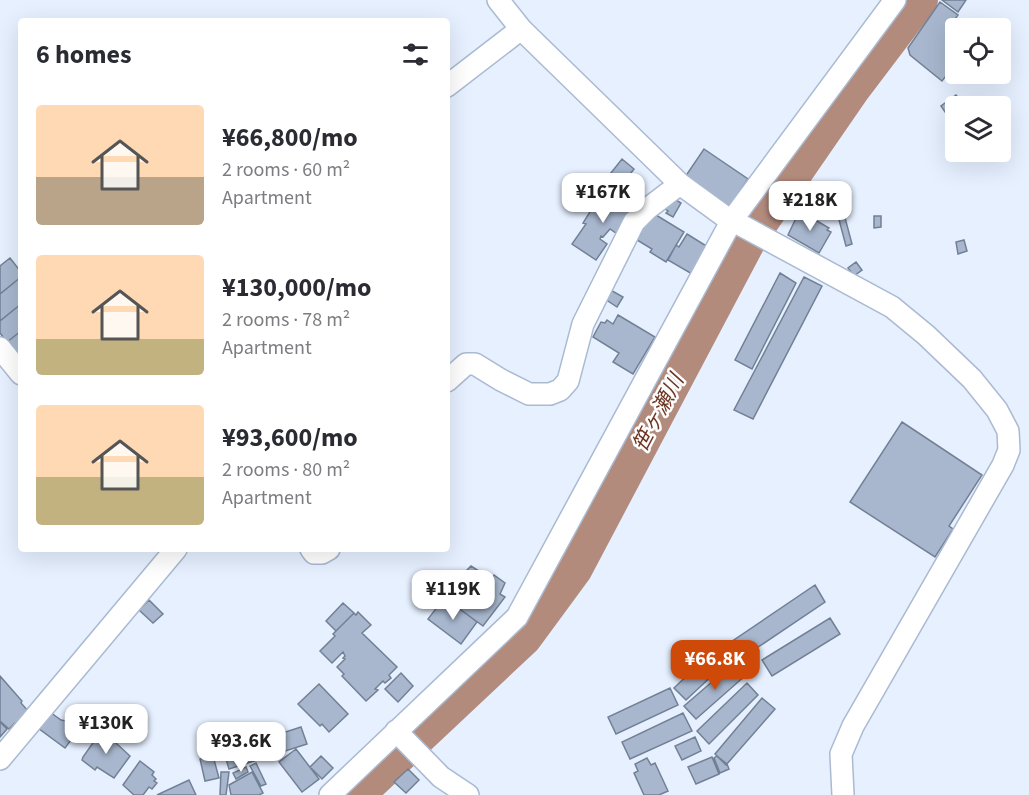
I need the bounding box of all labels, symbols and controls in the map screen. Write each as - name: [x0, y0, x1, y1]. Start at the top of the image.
- map controls: [945, 18, 1011, 162]
- button: locate: [945, 18, 1011, 84]
- text: 6 homes: [36, 36, 131, 73]
- icon: filters: [399, 38, 432, 71]
- button: layers: [945, 96, 1011, 162]
- text: ¥66,800/mo: [222, 119, 358, 156]
- icon: home: [84, 129, 156, 201]
- text: 2 rooms · 60 m²: [222, 156, 350, 184]
- pin: ¥167K: [561, 173, 645, 224]
- text: ¥167K: [576, 178, 630, 206]
- pin: ¥218K: [768, 181, 852, 232]
- text: Apartment: [222, 184, 312, 212]
- text: ¥218K: [783, 186, 837, 214]
- text: ¥130,000/mo: [222, 269, 371, 306]
- icon: home: [84, 279, 156, 351]
- text: 2 rooms · 78 m²: [222, 306, 350, 334]
- text: Apartment: [222, 334, 312, 362]
- water label: 笹ヶ瀬川: [625, 367, 692, 457]
- text: ¥93,600/mo: [222, 419, 358, 456]
- icon: home: [84, 429, 156, 501]
- text: 2 rooms · 80 m²: [222, 456, 350, 484]
- text: Apartment: [222, 484, 312, 512]
- pin: ¥119K: [411, 570, 495, 621]
- text: ¥119K: [426, 575, 480, 603]
- pin: ¥66.8K: [666, 640, 764, 691]
- text: ¥66.8K: [685, 645, 745, 673]
- pin: ¥130K: [64, 704, 148, 755]
- text: ¥130K: [79, 709, 133, 737]
- pin: ¥93.6K: [192, 722, 290, 773]
- text: ¥93.6K: [211, 727, 271, 755]

